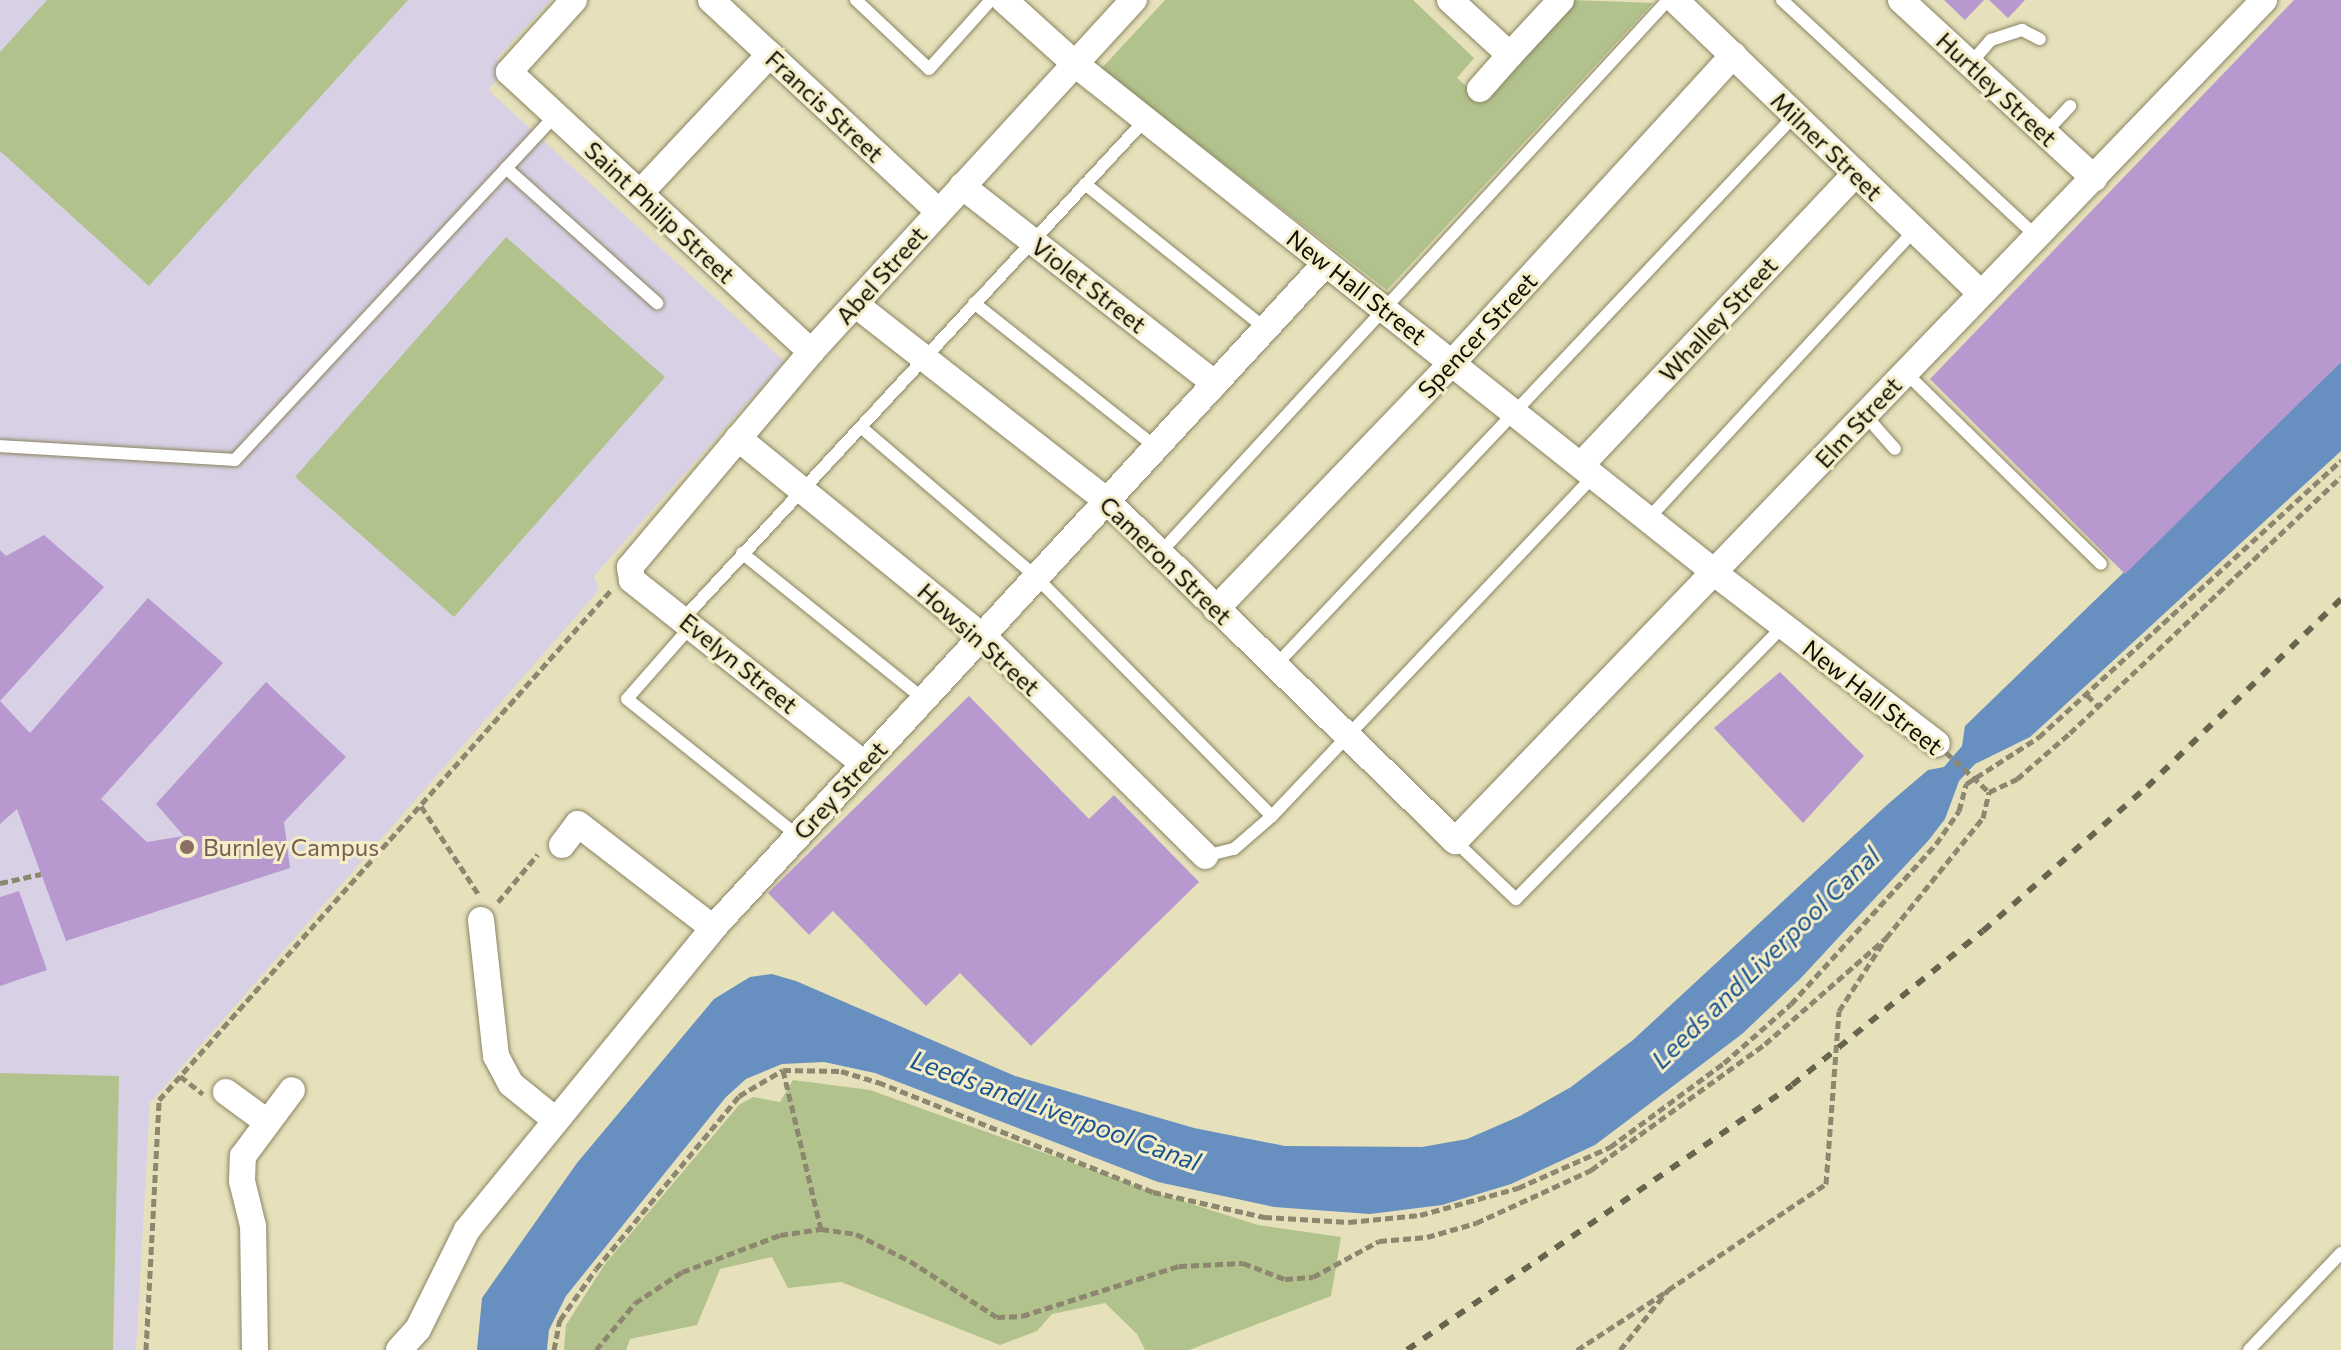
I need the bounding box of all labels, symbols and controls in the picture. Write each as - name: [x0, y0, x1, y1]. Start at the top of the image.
- street label: Hurtley Street: [1931, 26, 2063, 152]
- street label: Francis Street: [760, 44, 890, 168]
- street label: Milner Street: [1765, 86, 1889, 206]
- street label: Saint Philip Street: [579, 135, 741, 289]
- street label: Abel Street: [830, 220, 932, 330]
- street label: New Hall Street: [1281, 223, 1433, 351]
- street label: Violet Street: [1026, 231, 1152, 339]
- street label: Whalley Street: [1653, 251, 1783, 387]
- street label: Spencer Street: [1411, 266, 1543, 404]
- street label: Elm Street: [1809, 371, 1907, 473]
- street label: Cameron Street: [1094, 490, 1238, 630]
- street label: Howsin Street: [912, 577, 1046, 701]
- street label: Evelyn Street: [674, 607, 804, 719]
- street label: New Hall Street: [1797, 633, 1949, 761]
- street label: Grey Street: [787, 735, 893, 845]
- place label: Burnley Campus: [203, 833, 379, 861]
- marker: Burnley Campus: [178, 838, 196, 856]
- water label: Leeds and Liverpool Canal: [1644, 840, 1886, 1074]
- water label: Leeds and Liverpool Canal: [907, 1043, 1205, 1177]

